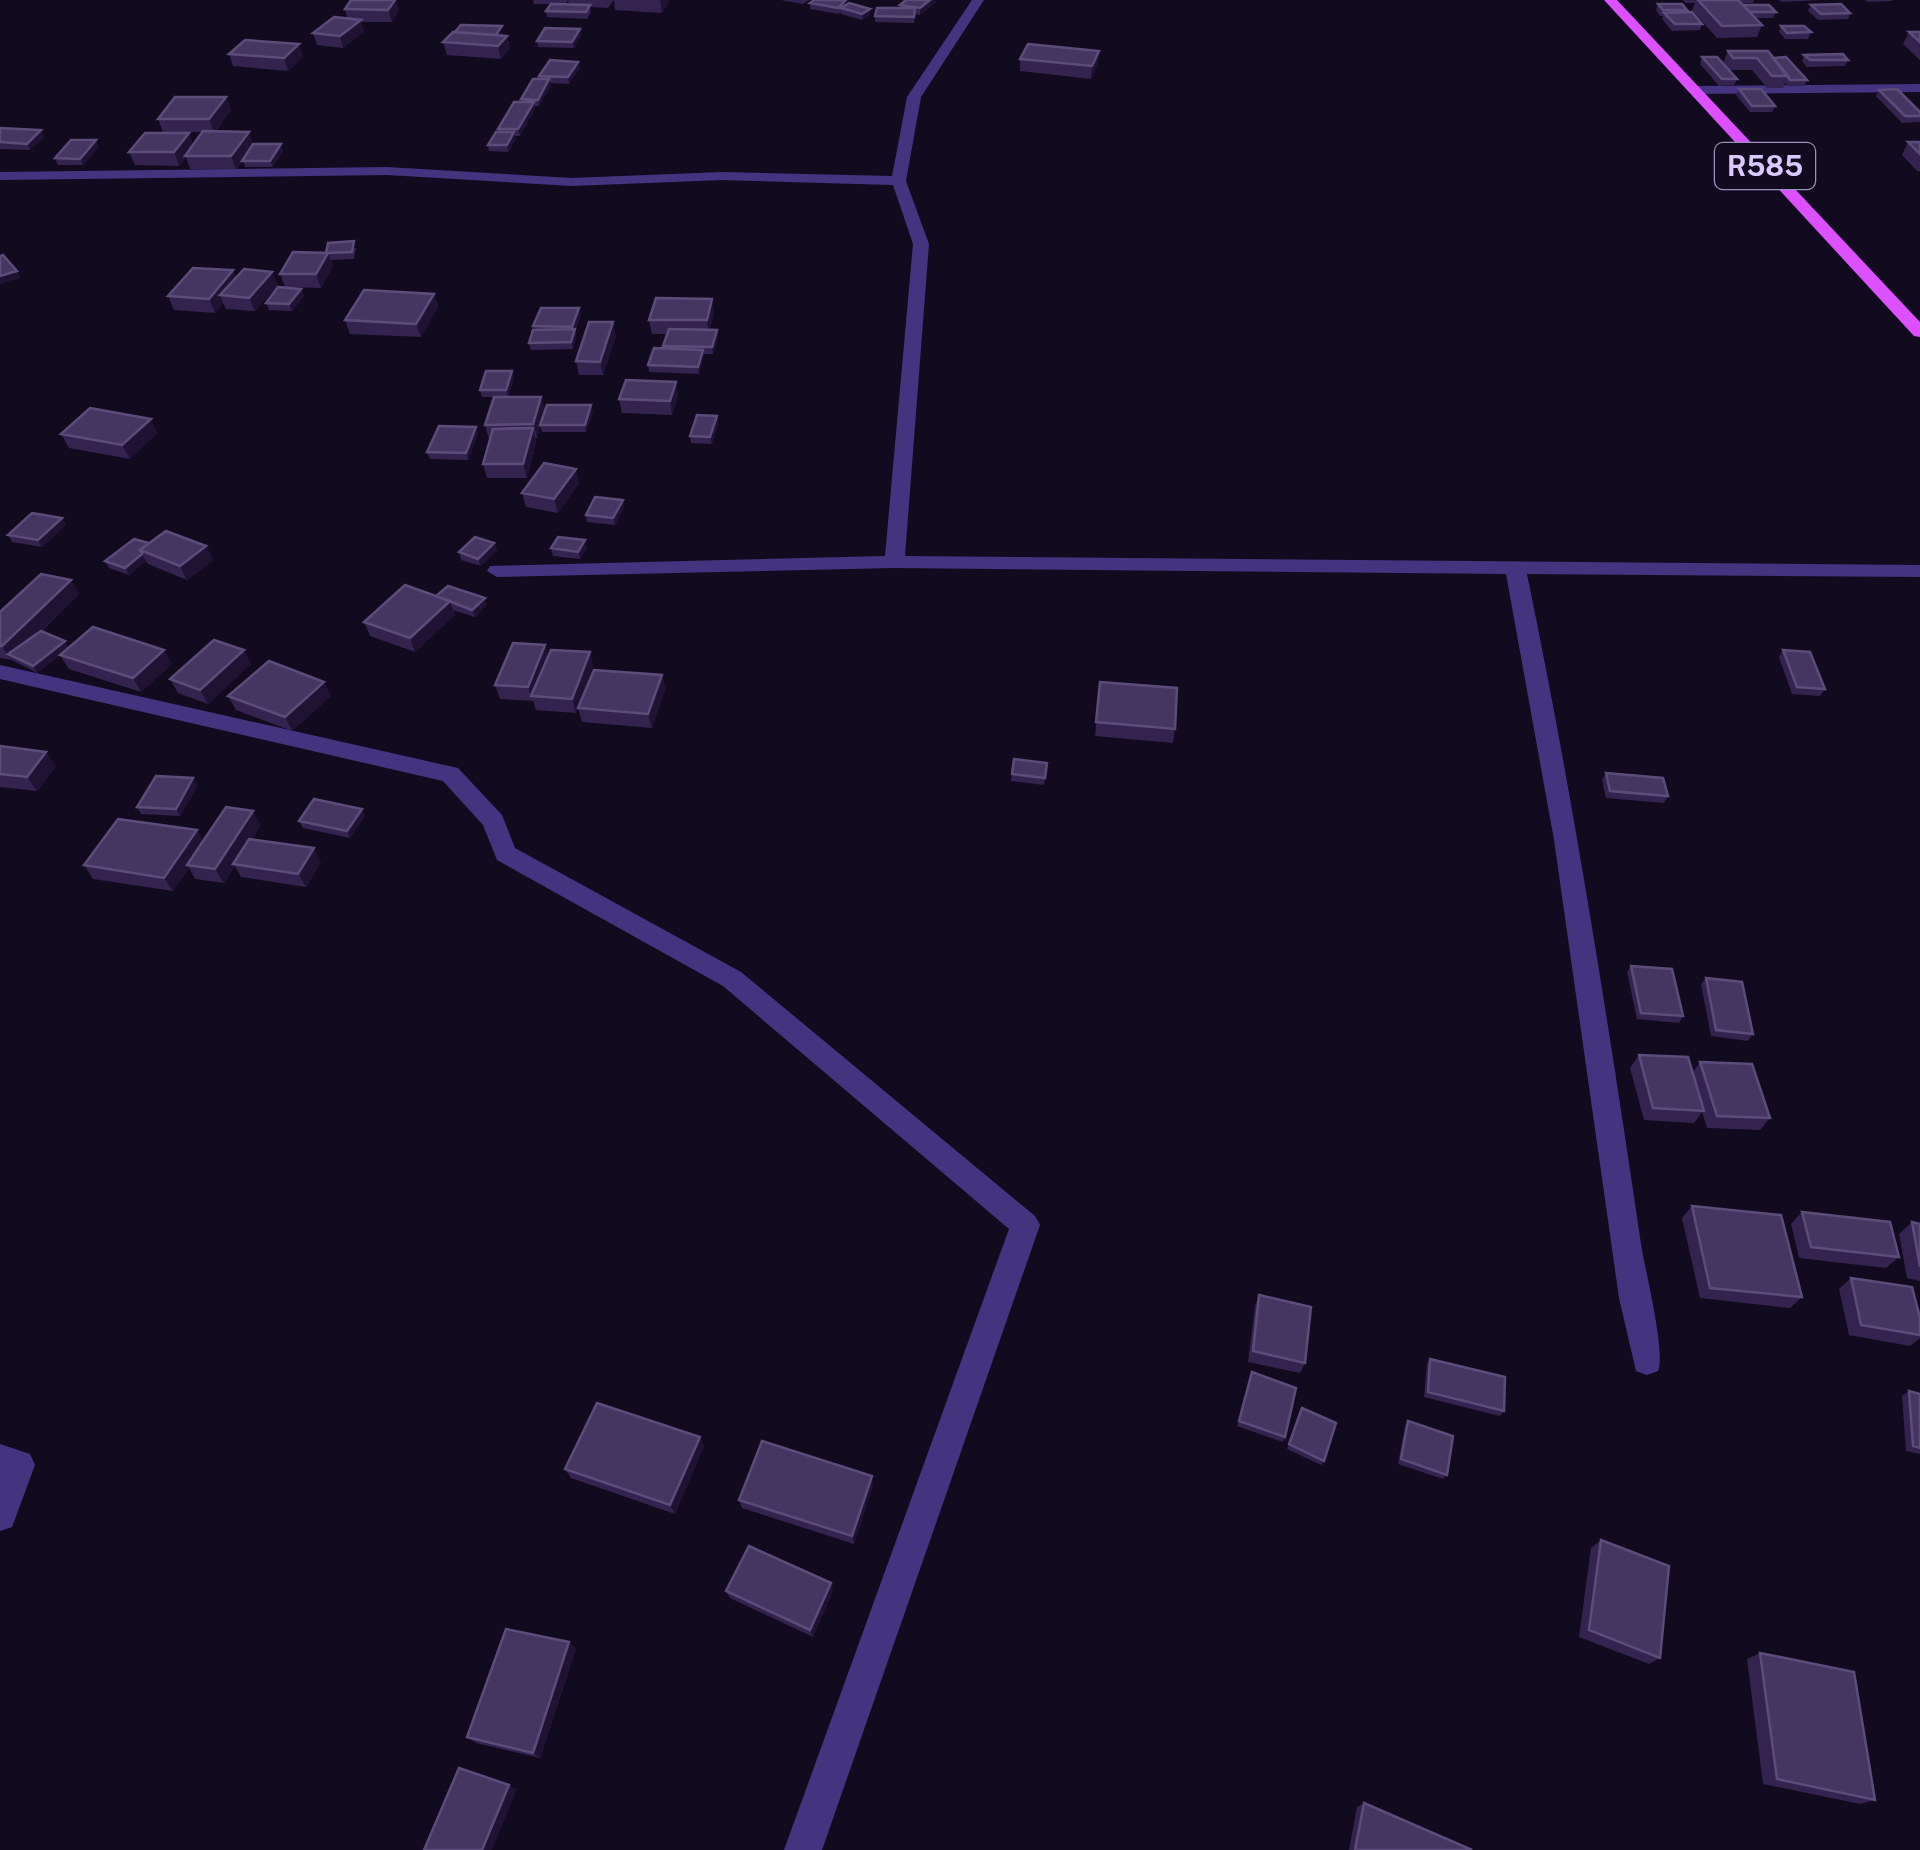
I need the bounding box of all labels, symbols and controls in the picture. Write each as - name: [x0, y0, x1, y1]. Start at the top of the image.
- road number: R585: [1715, 143, 1815, 189]

